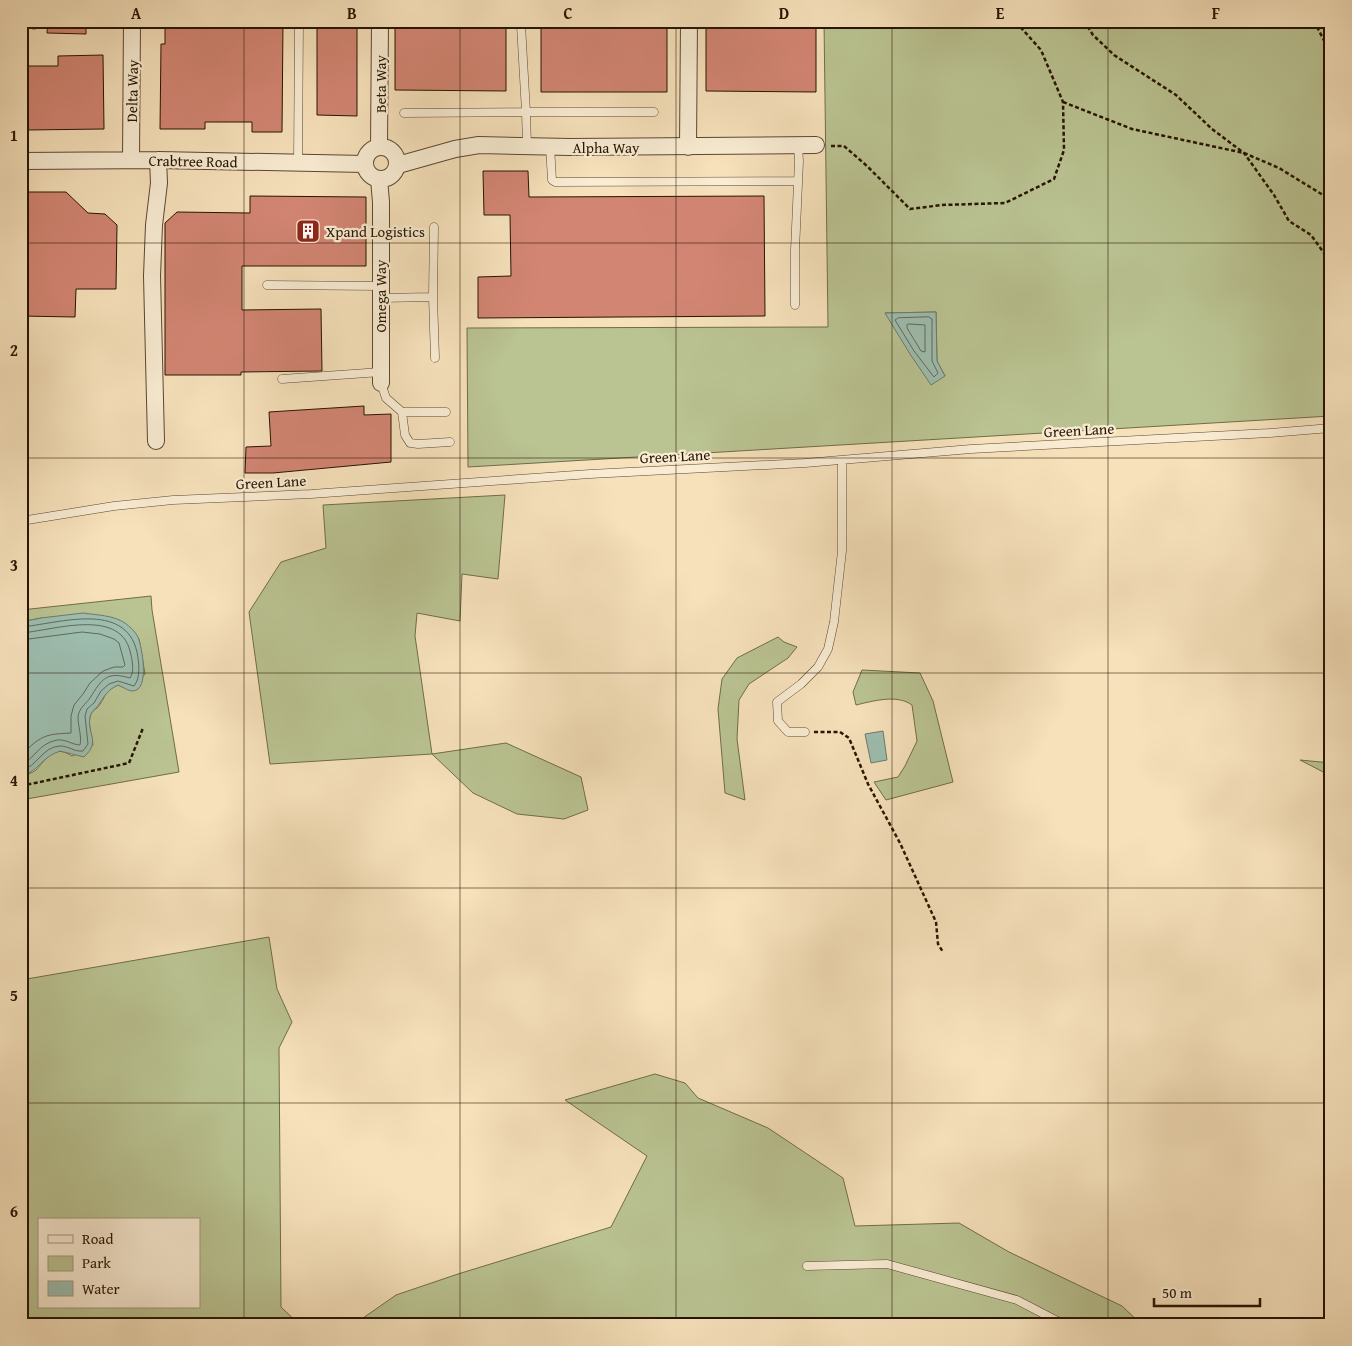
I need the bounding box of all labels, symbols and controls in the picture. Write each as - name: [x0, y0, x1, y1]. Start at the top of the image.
- text: A: [131, 1, 142, 25]
- text: B: [347, 1, 357, 25]
- text: C: [563, 1, 573, 25]
- text: D: [779, 1, 789, 25]
- text: E: [996, 1, 1005, 25]
- text: F: [1212, 1, 1220, 25]
- street label: Beta Way: [370, 54, 391, 113]
- street label: Delta Way: [121, 59, 143, 123]
- text: 1: [10, 123, 18, 147]
- street label: Alpha Way: [573, 137, 640, 158]
- street label: Crabtree Road: [148, 150, 238, 172]
- building icon: Xpand Logistics: [295, 218, 321, 244]
- place label: Xpand Logistics: [326, 221, 425, 242]
- street label: Omega Way: [370, 259, 391, 333]
- text: 2: [10, 338, 18, 362]
- street label: Green Lane: [1043, 418, 1115, 442]
- street label: Green Lane: [639, 444, 711, 468]
- street label: Green Lane: [235, 470, 307, 494]
- text: 3: [10, 553, 18, 577]
- text: 4: [10, 768, 18, 792]
- text: 5: [10, 983, 18, 1007]
- text: 6: [10, 1199, 18, 1223]
- legend: [38, 1218, 200, 1308]
- text: Road: [82, 1228, 113, 1249]
- text: Park: [82, 1252, 111, 1273]
- scale bar: [1154, 1276, 1261, 1308]
- text: Water: [82, 1278, 120, 1299]
- text: 50 m: [1162, 1282, 1193, 1303]

